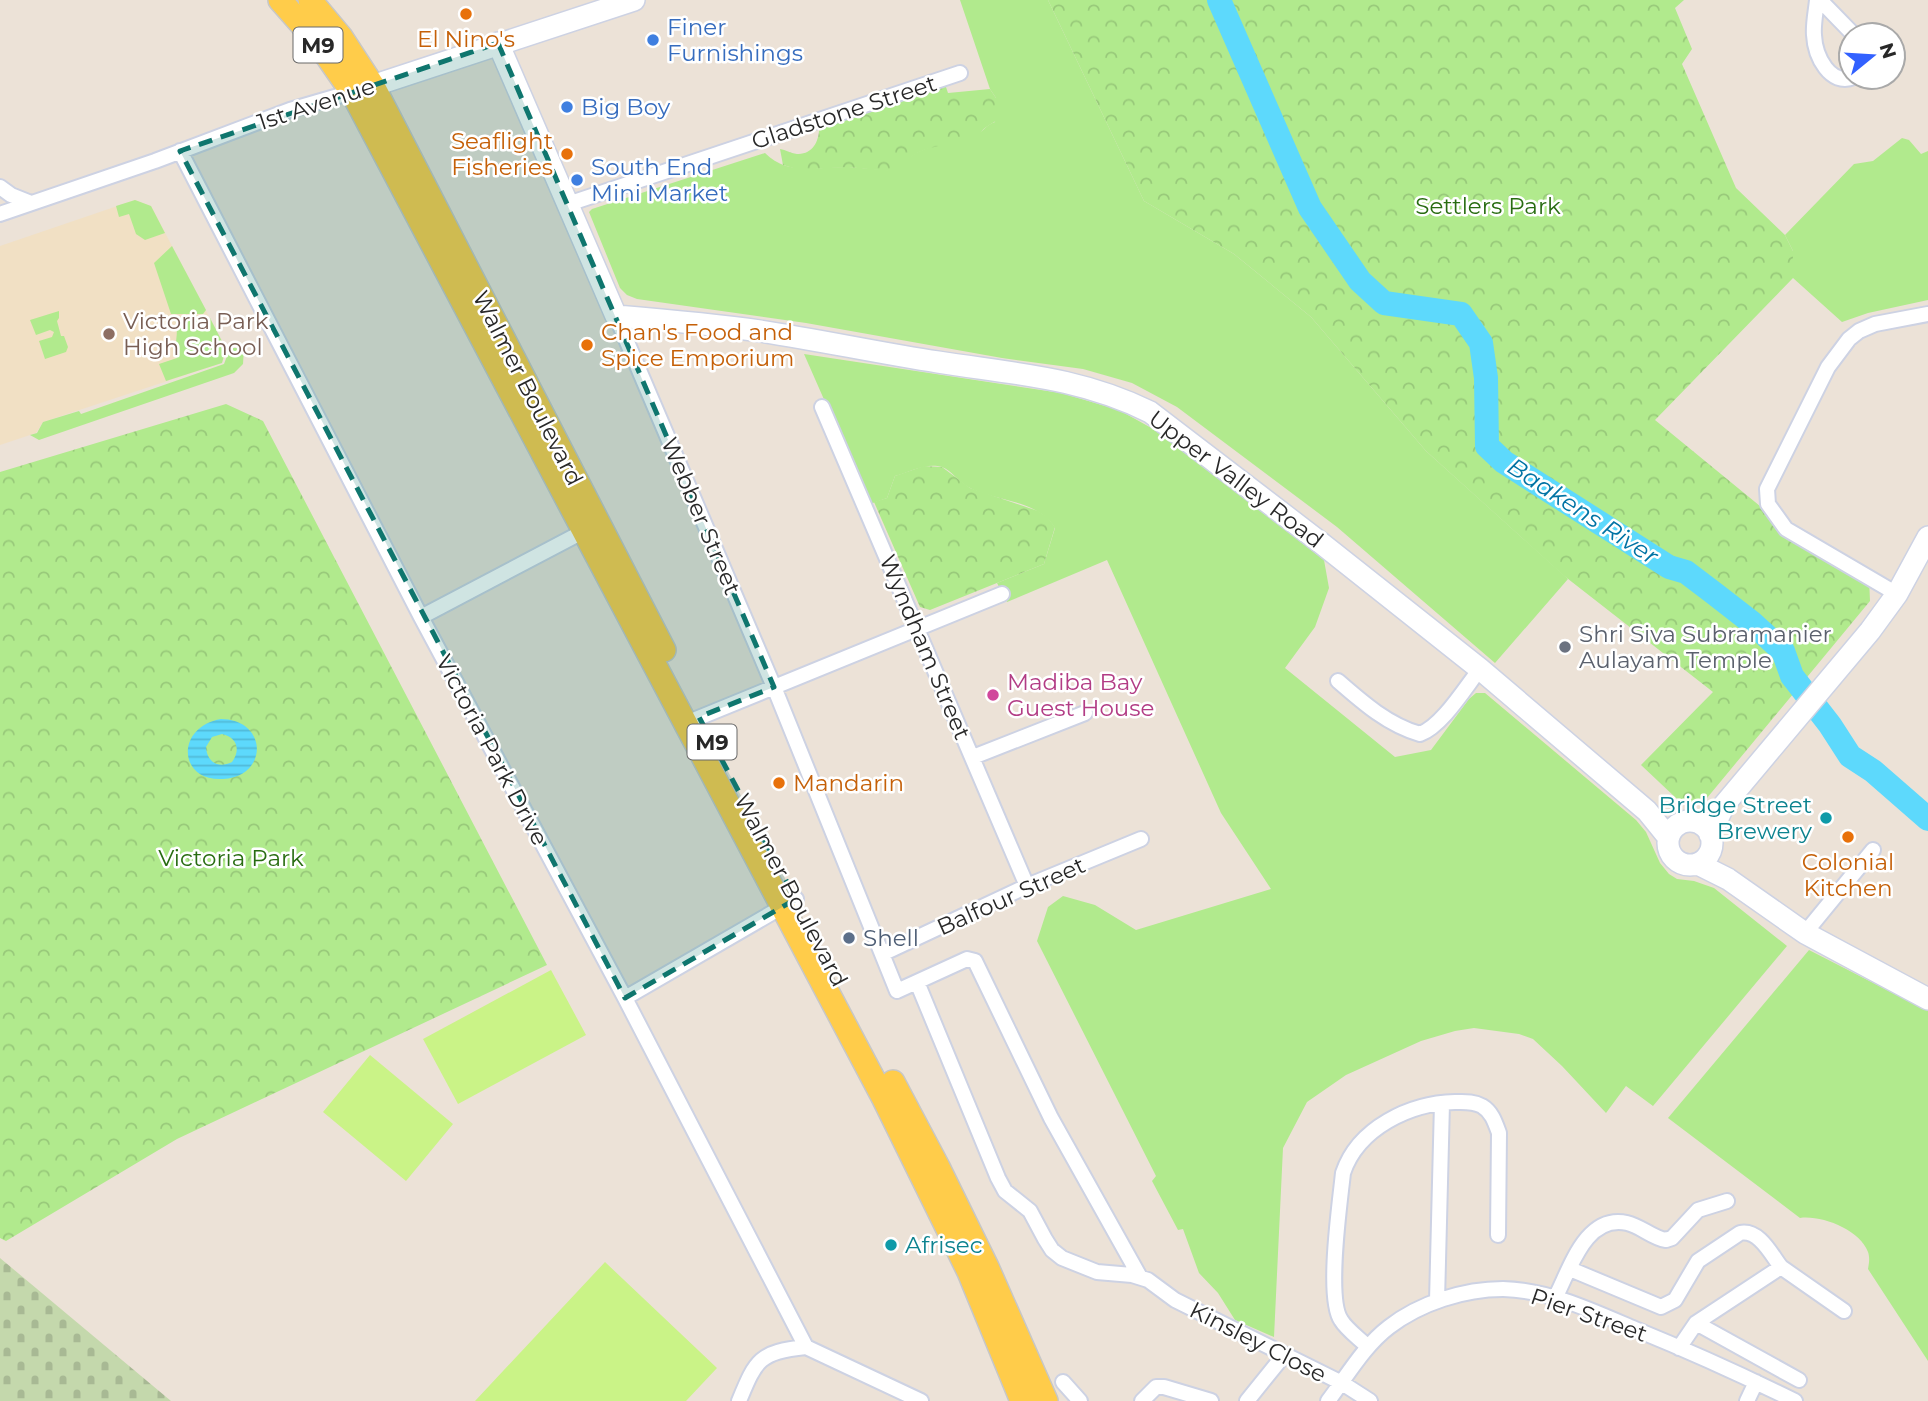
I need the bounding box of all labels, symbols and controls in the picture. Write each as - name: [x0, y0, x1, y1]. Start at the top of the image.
- marker: El Nino's: [458, 6, 474, 22]
- place label: Finer Furnishings: [667, 13, 803, 67]
- north arrow: [1837, 21, 1907, 91]
- place label: El Nino's: [417, 25, 515, 53]
- road number: M9: [294, 28, 342, 62]
- marker: Finer Furnishings: [645, 32, 661, 48]
- text: N: [1874, 40, 1901, 62]
- street label: Gladstone Street: [748, 69, 940, 155]
- street label: 1st Avenue: [254, 72, 378, 136]
- place label: Big Boy: [581, 93, 671, 121]
- marker: Big Boy: [559, 99, 575, 115]
- place label: Seaflight Fisheries: [451, 127, 553, 181]
- marker: Seaflight Fisheries: [559, 146, 575, 162]
- place label: South End Mini Market: [591, 153, 728, 207]
- marker: South End Mini Market: [569, 172, 585, 188]
- park label: Settlers Park: [1415, 192, 1561, 220]
- street label: Walmer Boulevard: [467, 286, 589, 490]
- place label: Victoria Park High School: [123, 307, 269, 361]
- place label: Chan's Food and Spice Emporium: [601, 318, 795, 372]
- marker: Victoria Park High School: [101, 326, 117, 342]
- marker: Chan's Food and Spice Emporium: [579, 337, 595, 353]
- street label: Upper Valley Road: [1143, 404, 1329, 554]
- street label: Webber Street: [655, 433, 747, 599]
- water label: Baakens River: [1502, 452, 1665, 571]
- street label: Wyndham Street: [873, 550, 977, 744]
- place label: Shri Siva Subramanier Aulayam Temple: [1579, 620, 1832, 674]
- marker: Shri Siva Subramanier Aulayam Temple: [1557, 639, 1573, 655]
- street label: Victoria Park Drive: [430, 650, 554, 850]
- place label: Madiba Bay Guest House: [1007, 668, 1154, 722]
- marker: Madiba Bay Guest House: [985, 687, 1001, 703]
- road number: M9: [688, 724, 736, 760]
- place label: Mandarin: [793, 769, 904, 797]
- marker: Mandarin: [771, 775, 787, 791]
- street label: Walmer Boulevard: [728, 789, 854, 991]
- place label: Bridge Street Brewery: [1659, 791, 1813, 845]
- marker: Bridge Street Brewery: [1818, 810, 1834, 826]
- marker: Colonial Kitchen: [1840, 829, 1856, 845]
- park label: Victoria Park: [158, 844, 304, 872]
- place label: Colonial Kitchen: [1802, 848, 1894, 902]
- street label: Balfour Street: [933, 851, 1089, 941]
- place label: Shell: [863, 924, 919, 952]
- marker: Shell: [841, 930, 857, 946]
- place label: Afrisec: [905, 1231, 983, 1259]
- marker: Afrisec: [883, 1237, 899, 1253]
- street label: Pier Street: [1527, 1282, 1651, 1348]
- street label: Kinsley Close: [1185, 1296, 1331, 1388]

